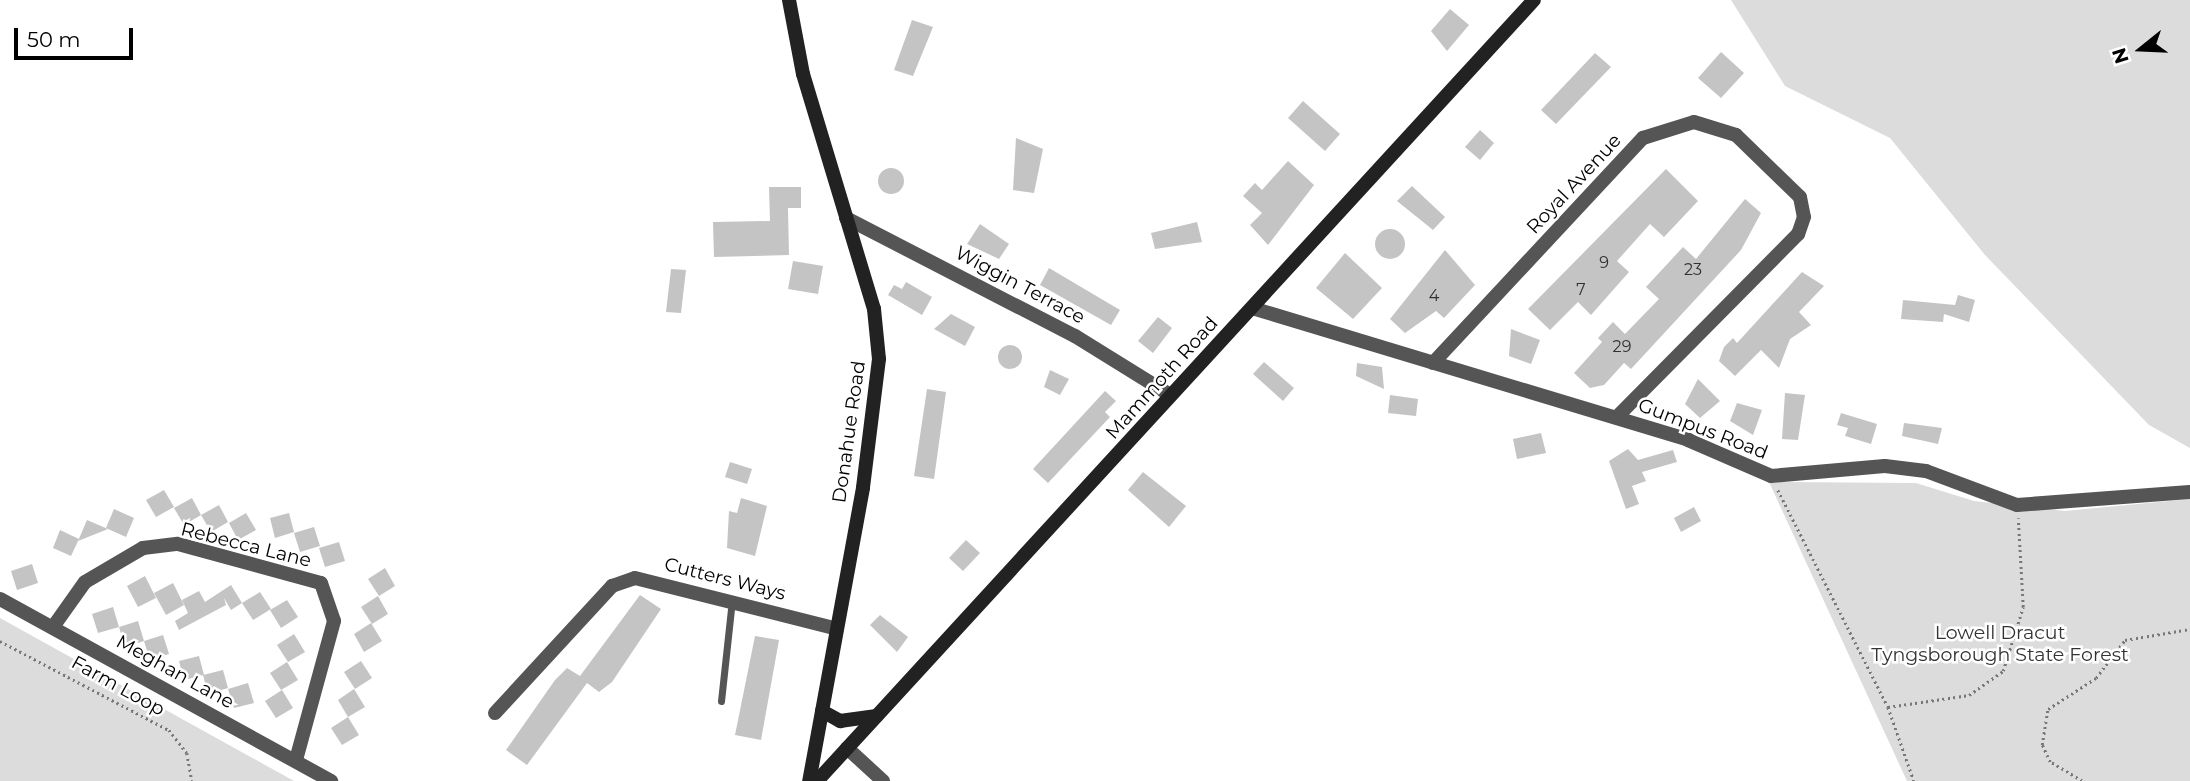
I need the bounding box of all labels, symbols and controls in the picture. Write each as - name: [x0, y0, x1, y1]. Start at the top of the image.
- scale bar: [18, 14, 136, 58]
- north arrow: [2106, 14, 2176, 84]
- text: 50 m: [27, 27, 81, 52]
- text: N: [2107, 45, 2134, 67]
- street label: Royal Avenue: [1522, 129, 1626, 239]
- street label: Wiggin Terrace: [951, 241, 1089, 329]
- house number: 9: [1599, 253, 1609, 273]
- house number: 23: [1684, 260, 1702, 280]
- house number: 7: [1576, 280, 1586, 300]
- house number: 4: [1429, 286, 1439, 306]
- street label: Mammoth Road: [1101, 312, 1223, 444]
- house number: 29: [1613, 337, 1631, 357]
- street label: Donahue Road: [828, 359, 870, 505]
- street label: Gumpus Road: [1635, 394, 1771, 464]
- street label: Rebecca Lane: [178, 518, 314, 572]
- street label: Cutters Ways: [662, 553, 788, 605]
- park label: Lowell Dracut Tyngsborough State Forest: [1871, 622, 2129, 666]
- street label: Meghan Lane: [112, 630, 238, 714]
- street label: Farm Loop: [67, 651, 169, 721]

